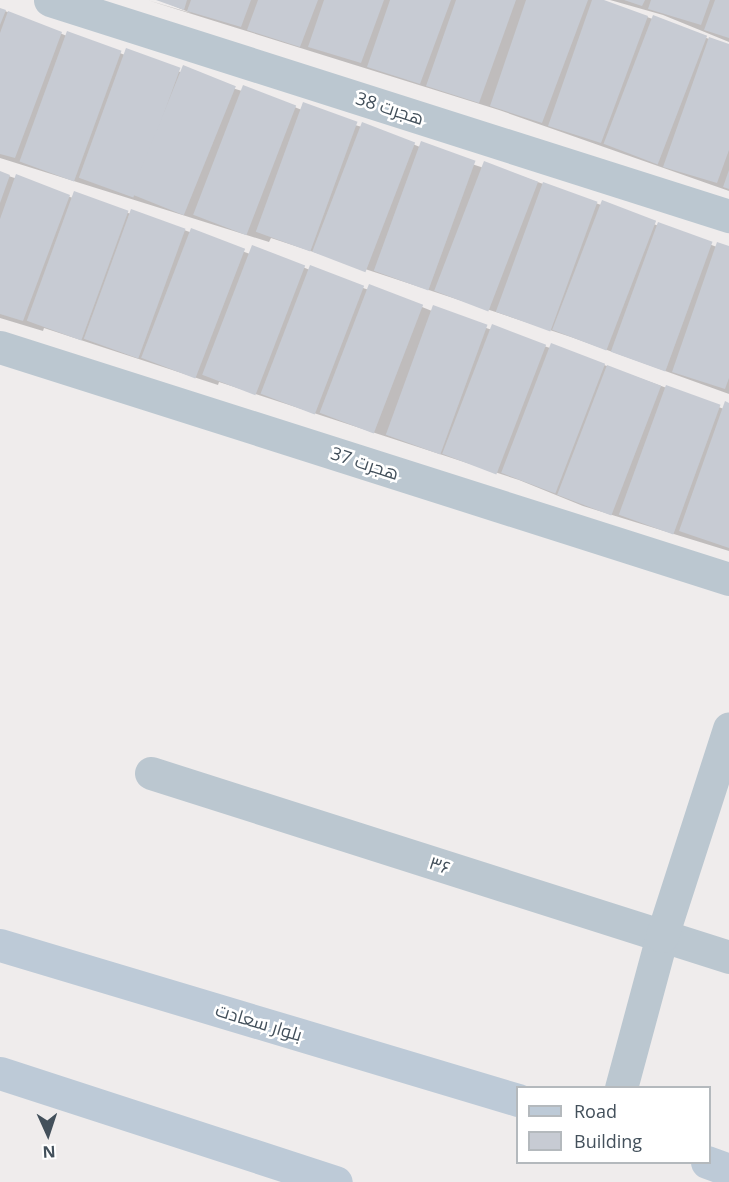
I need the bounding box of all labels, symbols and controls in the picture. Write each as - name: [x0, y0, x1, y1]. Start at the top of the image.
- street label: هجرت 38: [353, 87, 427, 129]
- street label: هجرت 37: [328, 442, 402, 484]
- street label: ۳۶: [427, 852, 453, 878]
- street label: بلوار سعادت: [213, 999, 305, 1045]
- legend: [516, 1086, 711, 1164]
- text: Road: [574, 1099, 617, 1123]
- north arrow: [18, 1104, 78, 1164]
- text: Building: [574, 1129, 642, 1153]
- text: N: [42, 1141, 56, 1163]

